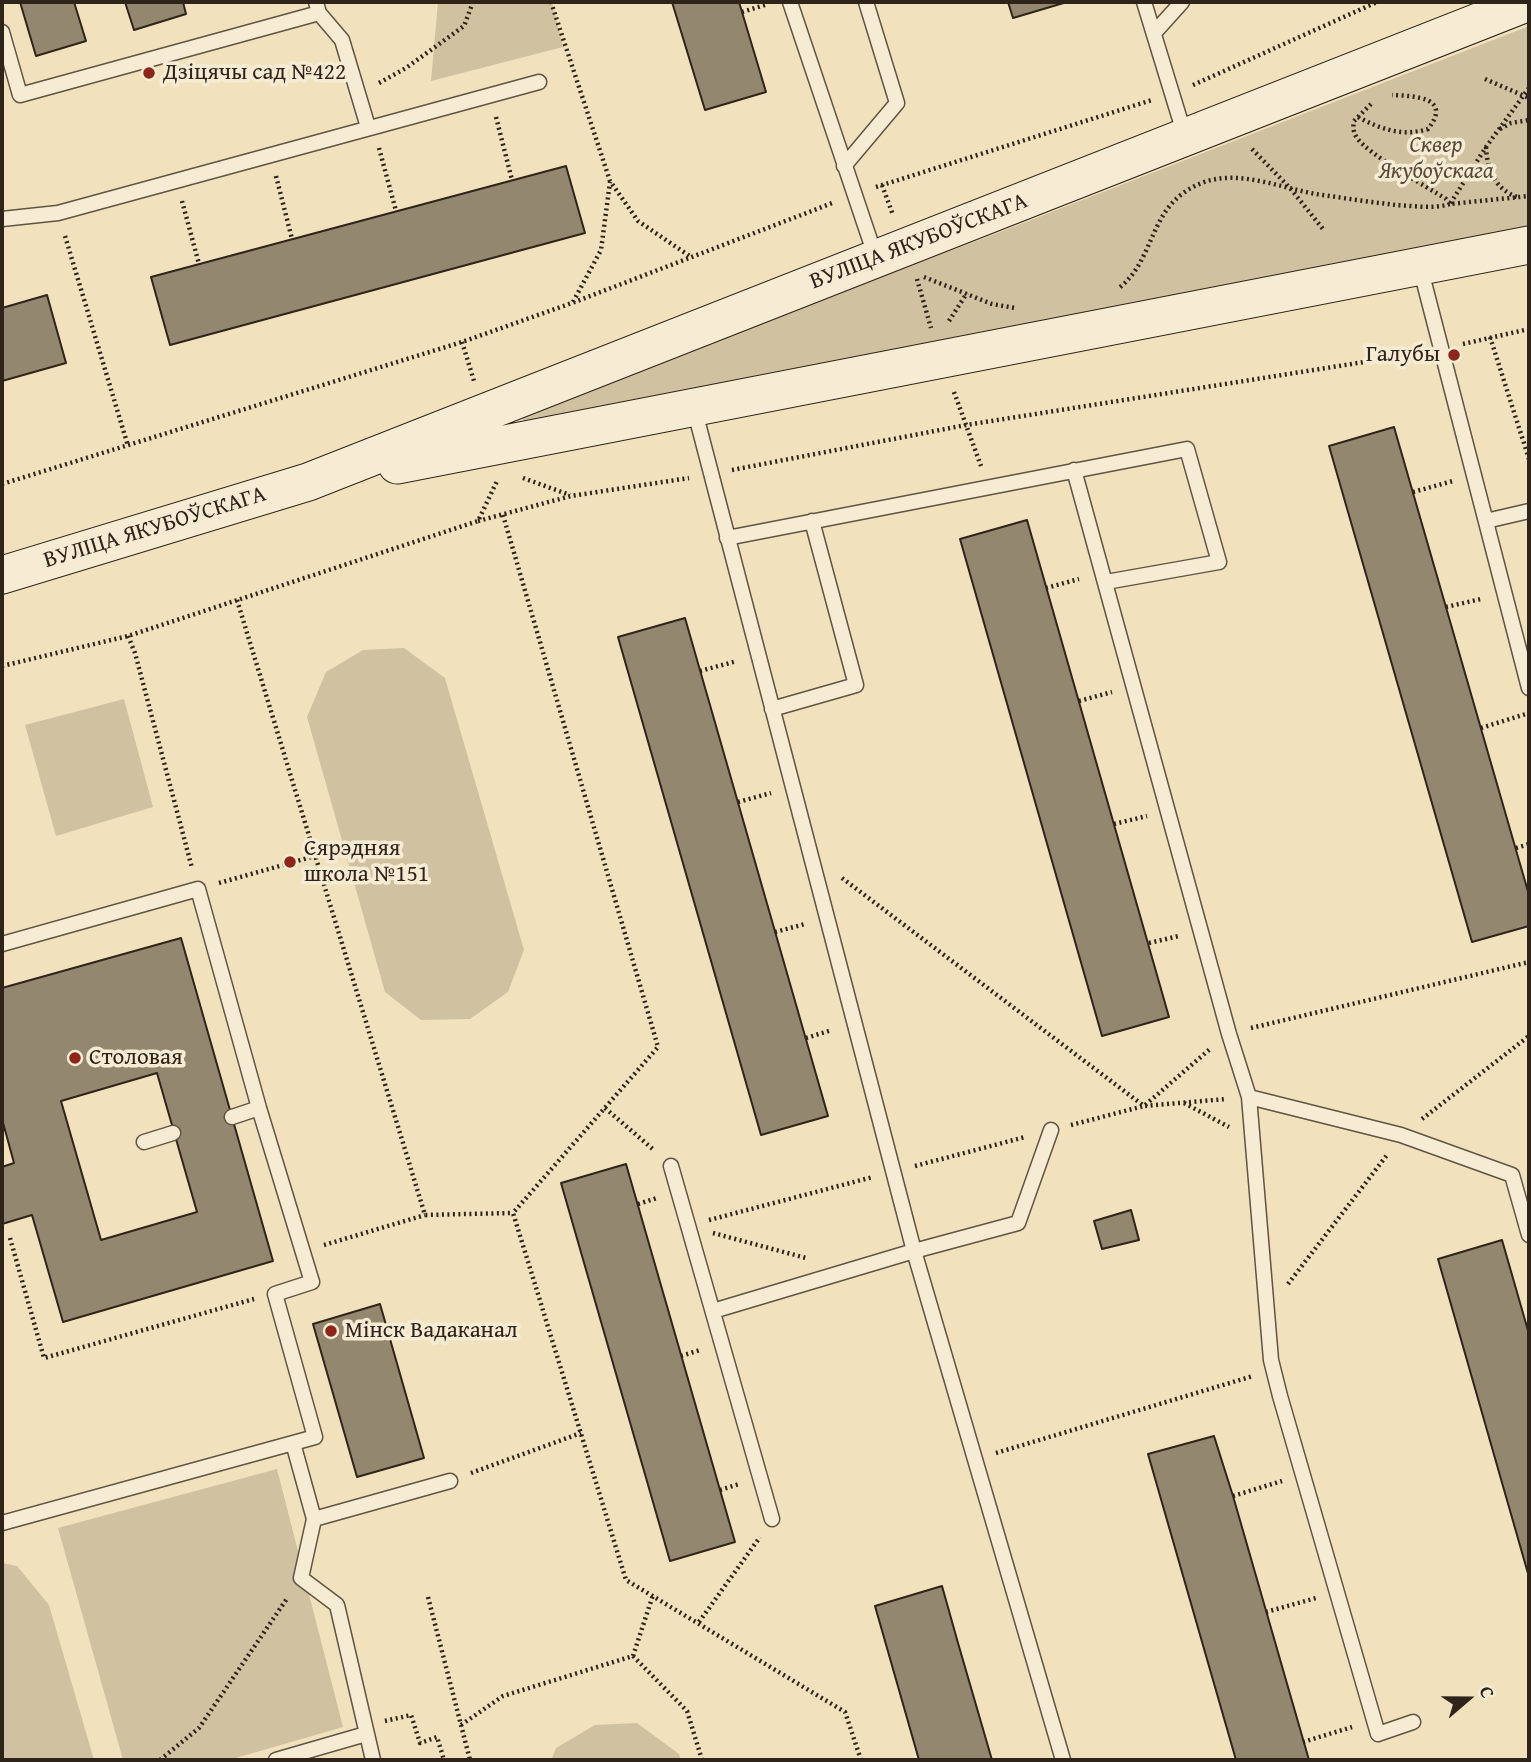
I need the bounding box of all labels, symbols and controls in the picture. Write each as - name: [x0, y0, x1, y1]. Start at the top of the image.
- place label: Дзіцячы сад №422: [163, 59, 346, 87]
- marker: Дзіцячы сад №422: [141, 65, 157, 81]
- park label: Сквер Якубоўскага: [1378, 132, 1494, 186]
- street label: ВУЛІЦА ЯКУБОЎСКАГА: [806, 188, 1032, 296]
- place label: Галубы: [1366, 341, 1440, 369]
- marker: Галубы: [1446, 347, 1462, 363]
- street label: ВУЛІЦА ЯКУБОЎСКАГА: [41, 481, 269, 575]
- place label: Сярэдняя школа №151: [304, 835, 429, 889]
- marker: Сярэдняя школа №151: [282, 854, 298, 870]
- place label: Столовая: [89, 1044, 183, 1072]
- marker: Столовая: [67, 1050, 83, 1066]
- place label: Мінск Вадаканал: [345, 1317, 518, 1345]
- marker: Мінск Вадаканал: [323, 1323, 339, 1339]
- north arrow: [1433, 1664, 1503, 1734]
- text: С: [1473, 1682, 1503, 1702]

